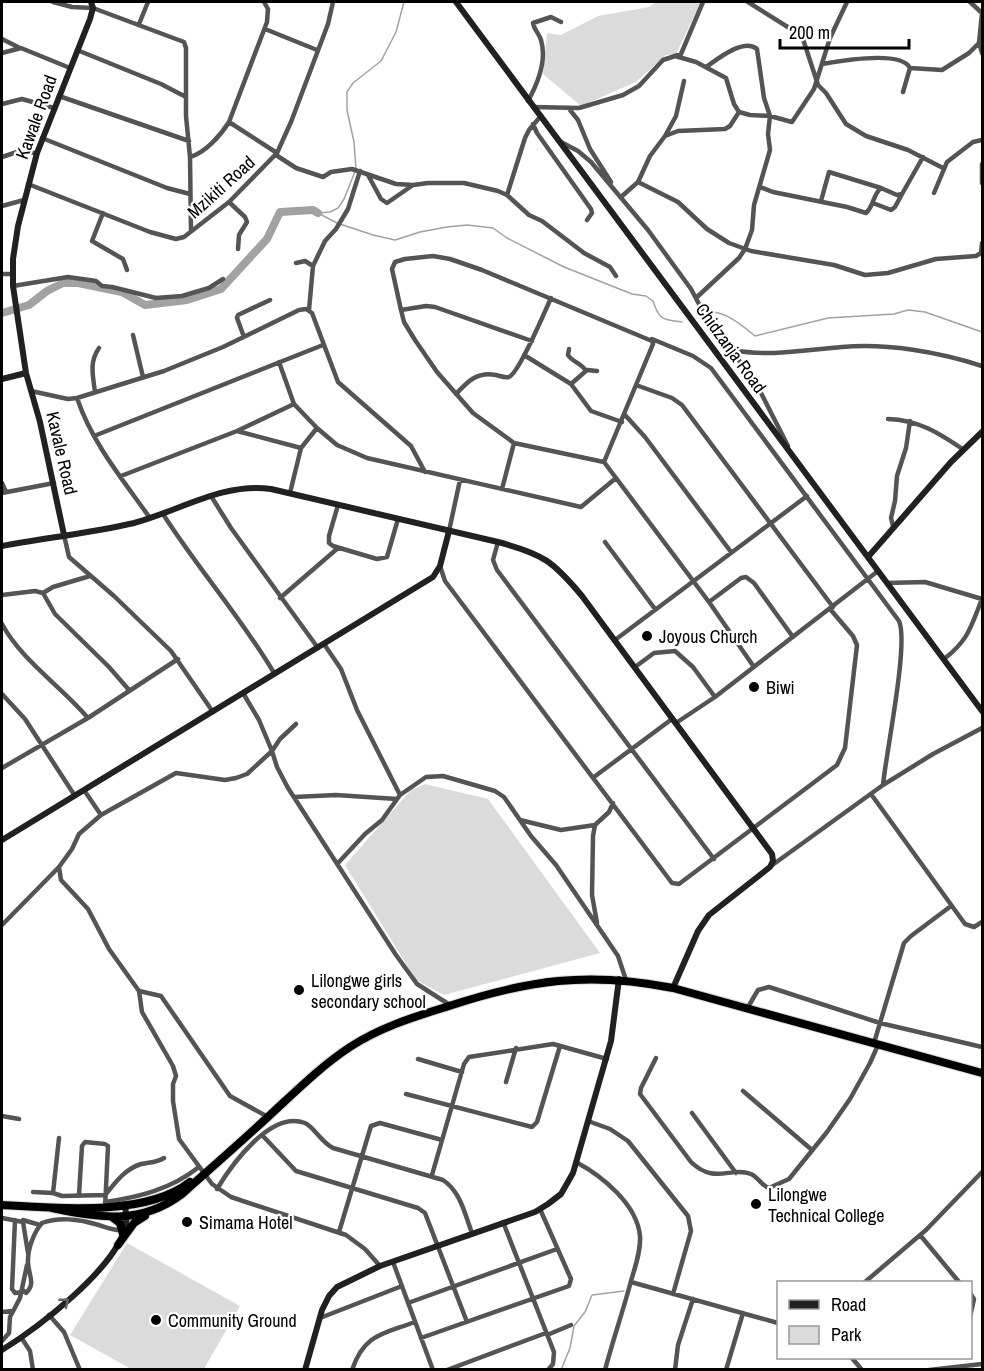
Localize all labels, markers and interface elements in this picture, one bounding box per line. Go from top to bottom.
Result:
scale bar [780,12,909,50]
text: 200 m [789,20,830,45]
street label: Kawale Road [9,71,63,163]
street label: Mzikiti Road [182,150,260,224]
street label: Chidzanja Road [690,298,772,398]
street label: Kavale Road [40,409,84,497]
place label: Joyous Church [659,624,757,649]
marker: Joyous Church [640,629,654,643]
place label: Biwi [766,675,795,700]
marker: Biwi [747,680,761,694]
place label: Lilongwe girls secondary school [311,968,426,1014]
marker: Lilongwe girls secondary school [292,983,306,997]
place label: Lilongwe Technical College [768,1182,885,1228]
marker: Lilongwe Technical College [749,1197,763,1211]
place label: Simama Hotel [199,1210,293,1235]
marker: Simama Hotel [180,1215,194,1229]
legend [777,1281,972,1359]
text: Road [831,1292,866,1317]
one-way arrow [58,1299,69,1310]
place label: Community Ground [168,1308,297,1333]
marker: Community Ground [149,1313,163,1327]
text: Park [831,1322,862,1347]

